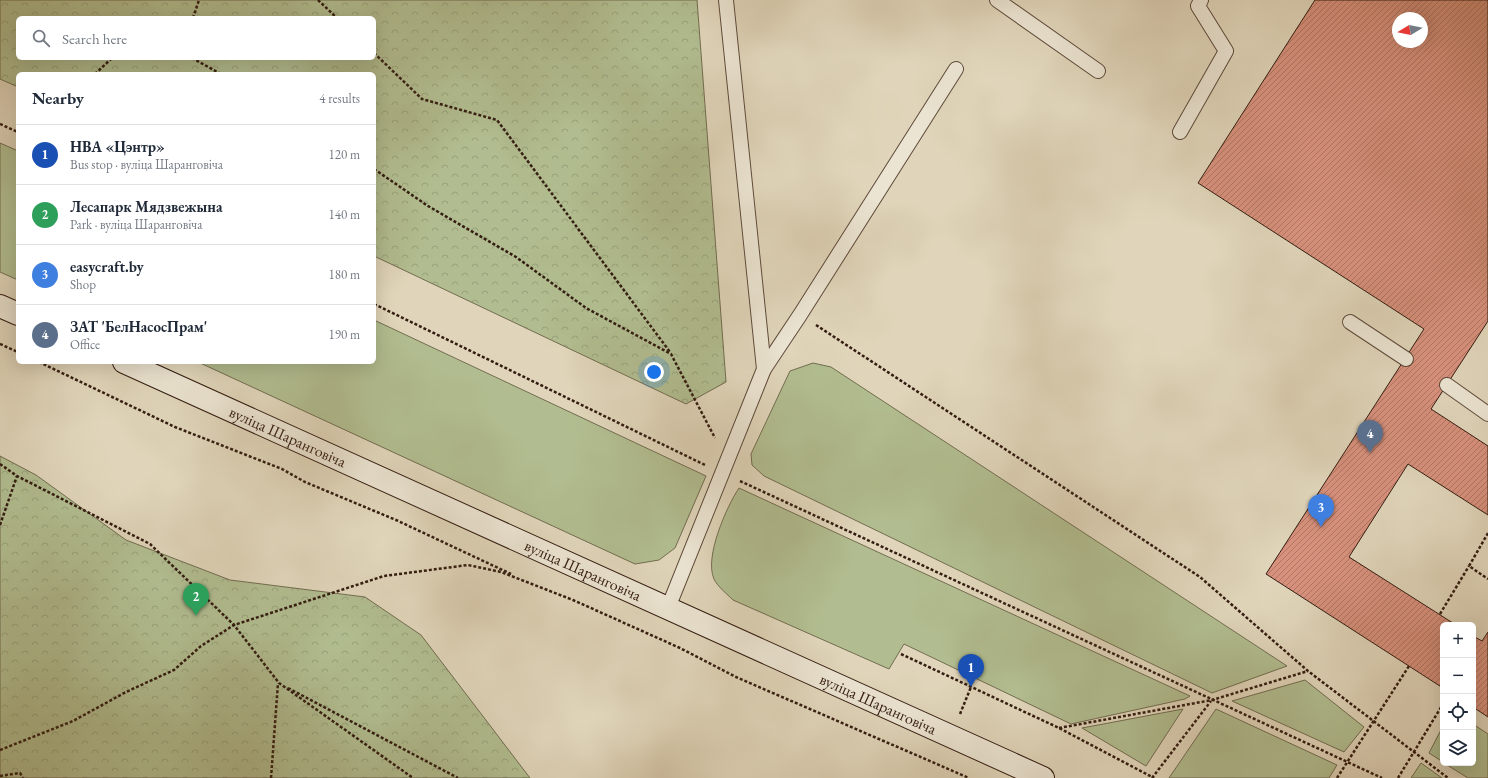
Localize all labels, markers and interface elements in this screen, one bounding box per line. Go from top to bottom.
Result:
north arrow [1392,12,1428,48]
search box [16,16,376,60]
icon: search [30,27,52,49]
text: Search here [62,29,127,48]
text: Nearby [32,87,84,109]
text: 4 results [319,90,360,107]
text: НВА «Цэнтр» [70,137,165,156]
text: 1 [42,146,48,163]
text: 120 m [329,146,360,163]
text: Bus stop · вуліца Шаранговіча [70,156,223,173]
text: Лесапарк Мядзвежына [70,197,223,216]
text: 2 [42,206,48,223]
text: 140 m [329,206,360,223]
text: Park · вуліца Шаранговіча [70,216,202,233]
text: easycraft.by [70,257,144,276]
text: 3 [42,266,48,283]
text: 180 m [329,266,360,283]
text: Shop [70,276,96,293]
text: ЗАТ 'БелНасосПрам' [70,317,207,336]
text: 4 [42,326,48,343]
text: 190 m [329,326,360,343]
text: Office [70,336,100,353]
your location [644,362,664,382]
street label: вуліца Шаранговіча [226,401,350,473]
pin: 4 [1357,420,1383,453]
pin: 3 [1308,494,1334,527]
street label: вуліца Шаранговіча [521,535,645,606]
pin: 2 [183,583,209,616]
map controls [1440,622,1476,766]
button: + [1440,622,1476,658]
pin: 1 [958,654,984,687]
button: − [1440,658,1476,694]
street label: вуліца Шаранговіча [816,668,940,740]
button: locate [1440,694,1476,730]
button: layers [1440,730,1476,766]

